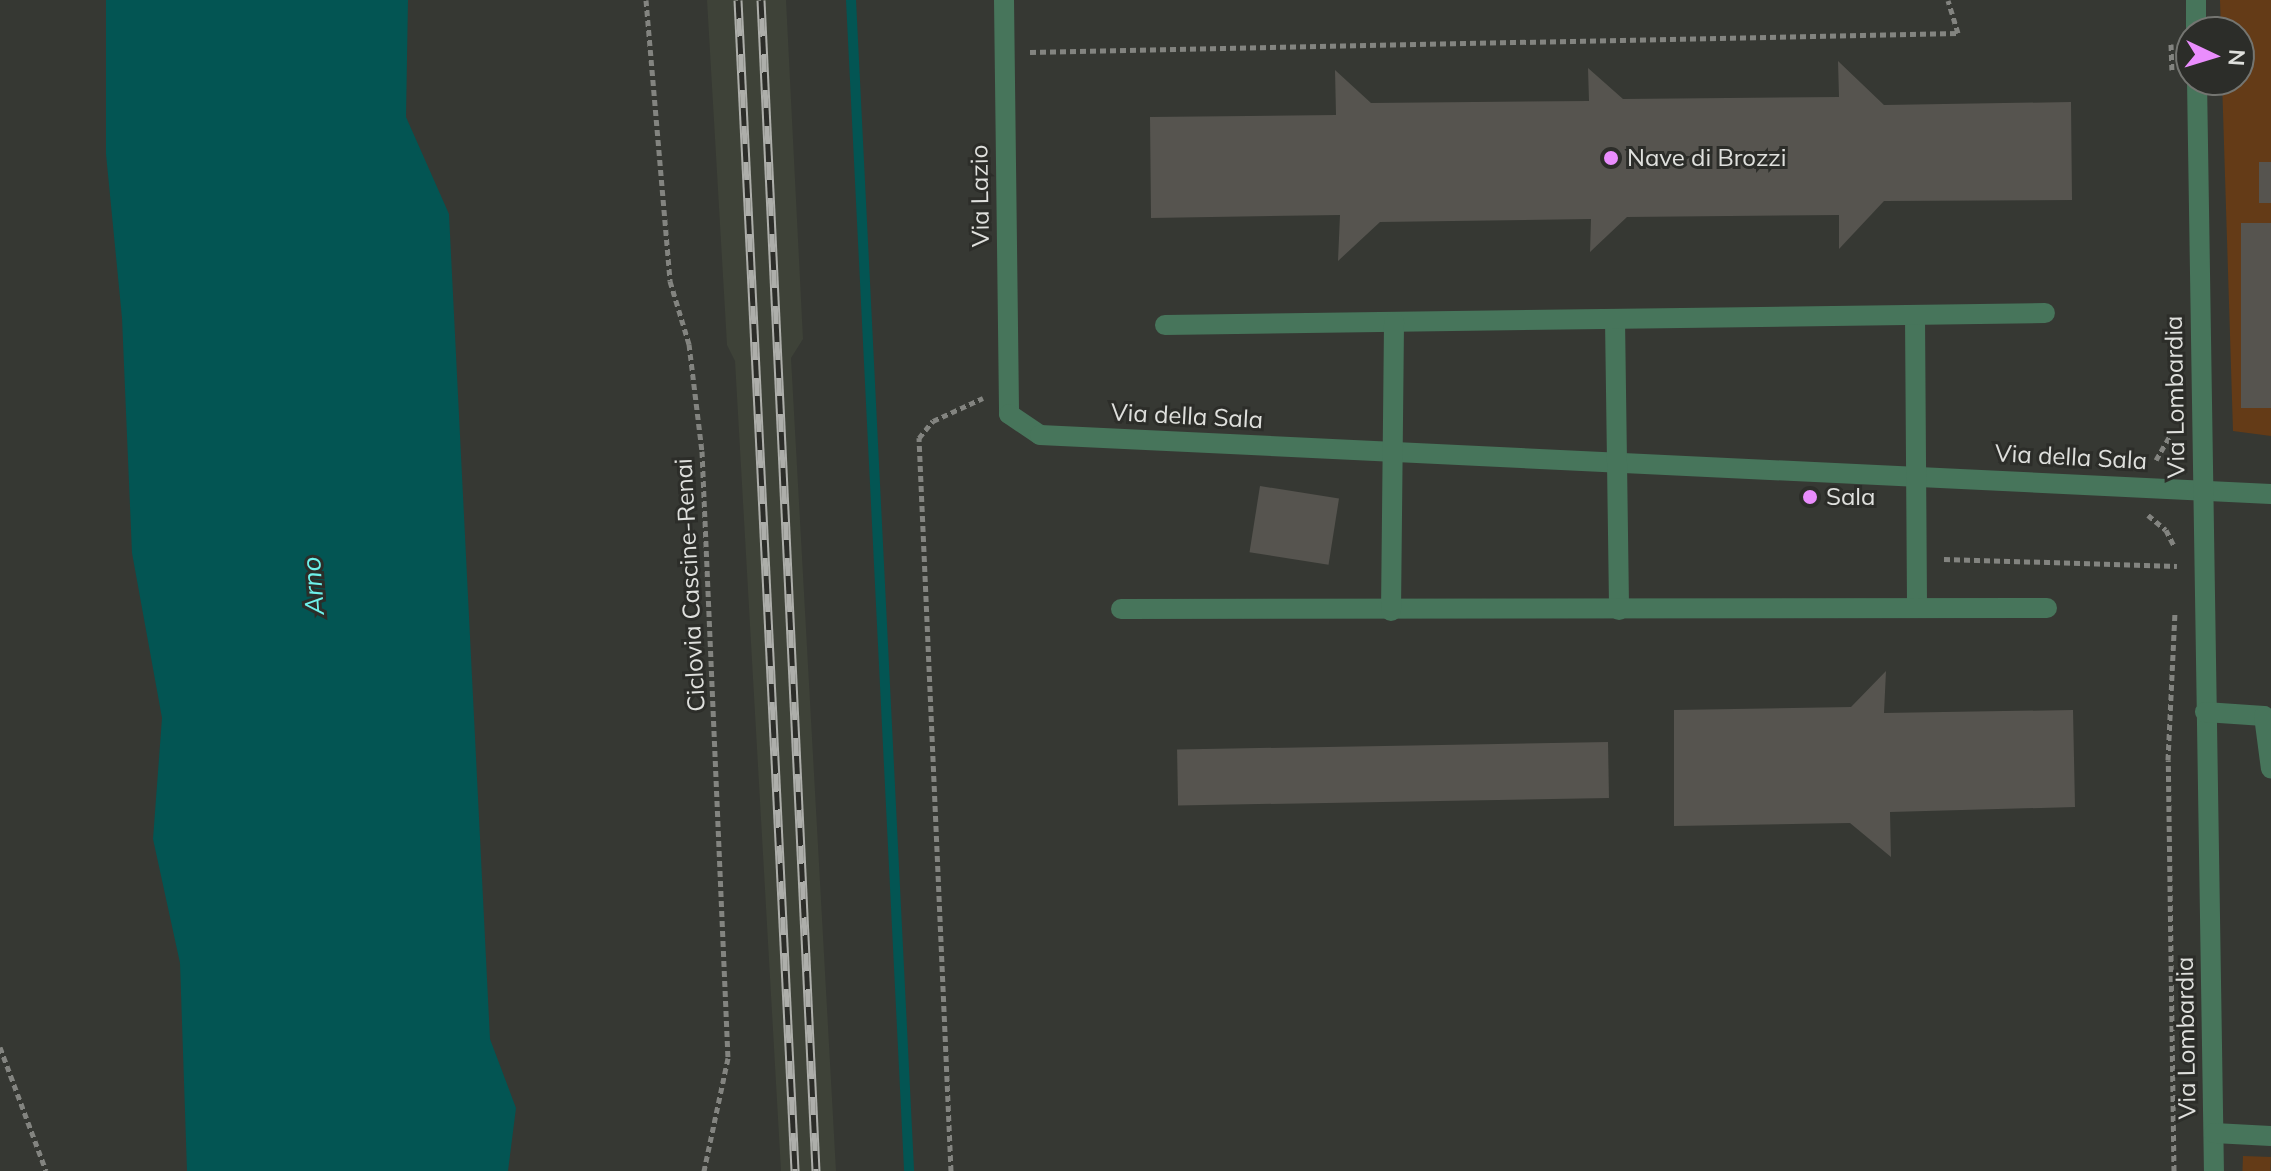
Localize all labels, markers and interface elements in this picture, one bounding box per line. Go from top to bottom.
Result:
north arrow [2175,16,2255,96]
text: N [2222,48,2251,67]
place label: Nave di Brozzi [1627,144,1787,172]
street label: Via Lazio [965,145,995,247]
marker: Nave di Brozzi [1602,149,1620,167]
street label: Via Lombardia [2159,315,2191,479]
street label: Via della Sala [1110,398,1264,434]
street label: Via della Sala [1994,439,2148,475]
street label: Ciclovia Cascine-Renai [669,458,711,712]
place label: Sala [1826,483,1875,511]
marker: Sala [1801,488,1819,506]
water label: Arno [295,556,331,616]
street label: Via Lombardia [2170,956,2202,1120]

